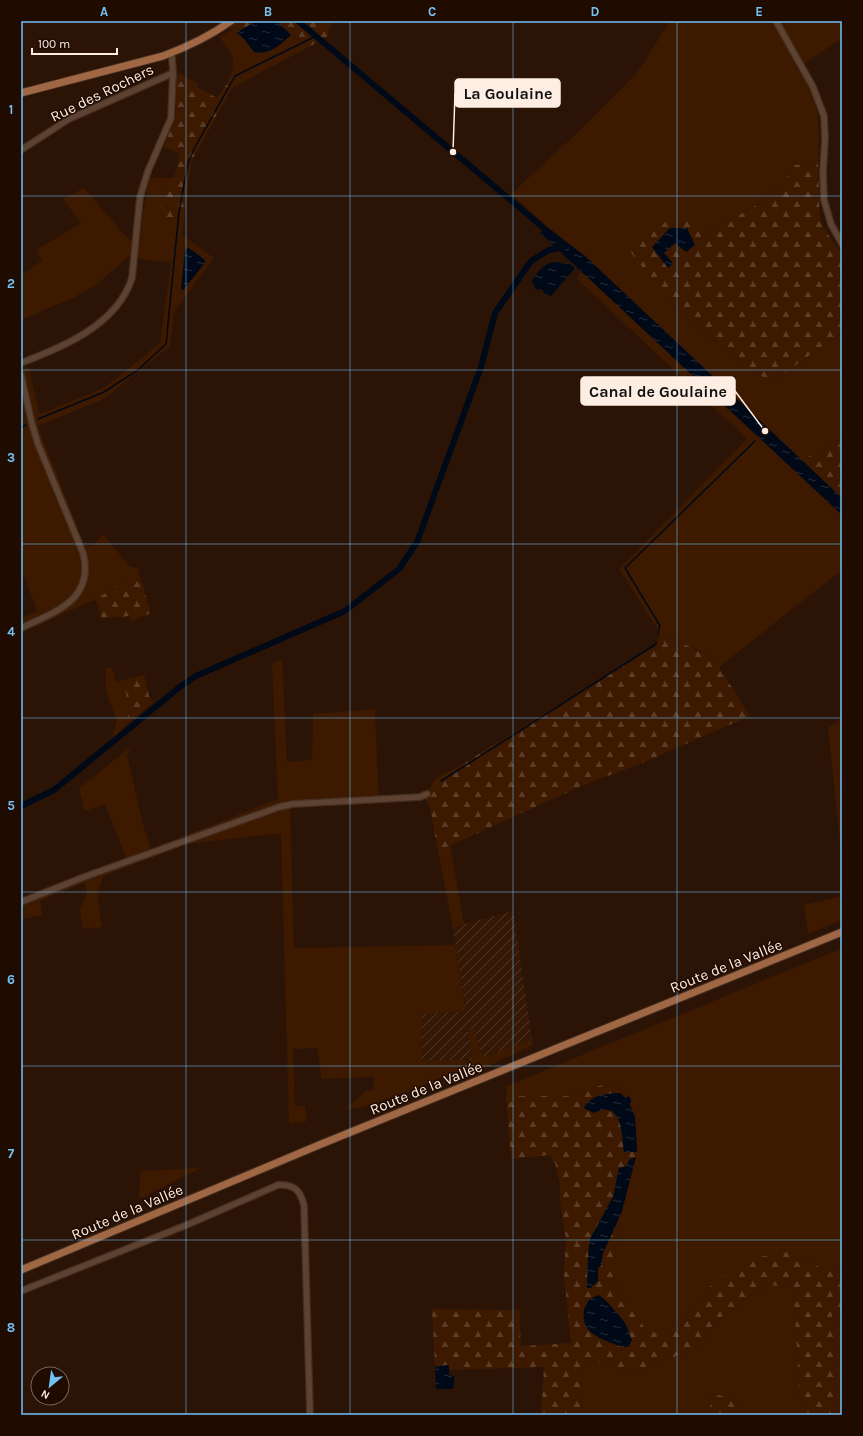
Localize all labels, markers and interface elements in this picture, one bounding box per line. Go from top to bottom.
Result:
text: A [100,4,108,19]
text: B [264,4,272,19]
text: C [428,4,436,19]
text: D [591,4,600,19]
text: E [755,4,763,19]
scale bar [32,30,117,56]
text: 100 m [38,37,70,51]
street label: Rue des Rochers [47,60,157,126]
callout: La Goulaine [455,79,560,107]
text: La Goulaine [463,84,553,103]
text: 1 [9,102,13,117]
text: 2 [7,276,15,291]
callout: Canal de Goulaine [581,377,735,405]
text: Canal de Goulaine [589,382,727,401]
text: 3 [7,450,15,465]
text: 4 [7,624,15,639]
text: 5 [7,798,15,813]
street label: Route de la Vallée [667,935,785,997]
text: 6 [7,972,15,987]
street label: Route de la Vallée [367,1057,485,1119]
text: 7 [8,1146,15,1161]
street label: Route de la Vallée [68,1180,186,1244]
text: 8 [7,1320,15,1335]
north arrow [30,1366,70,1406]
text: N [39,1387,52,1402]

